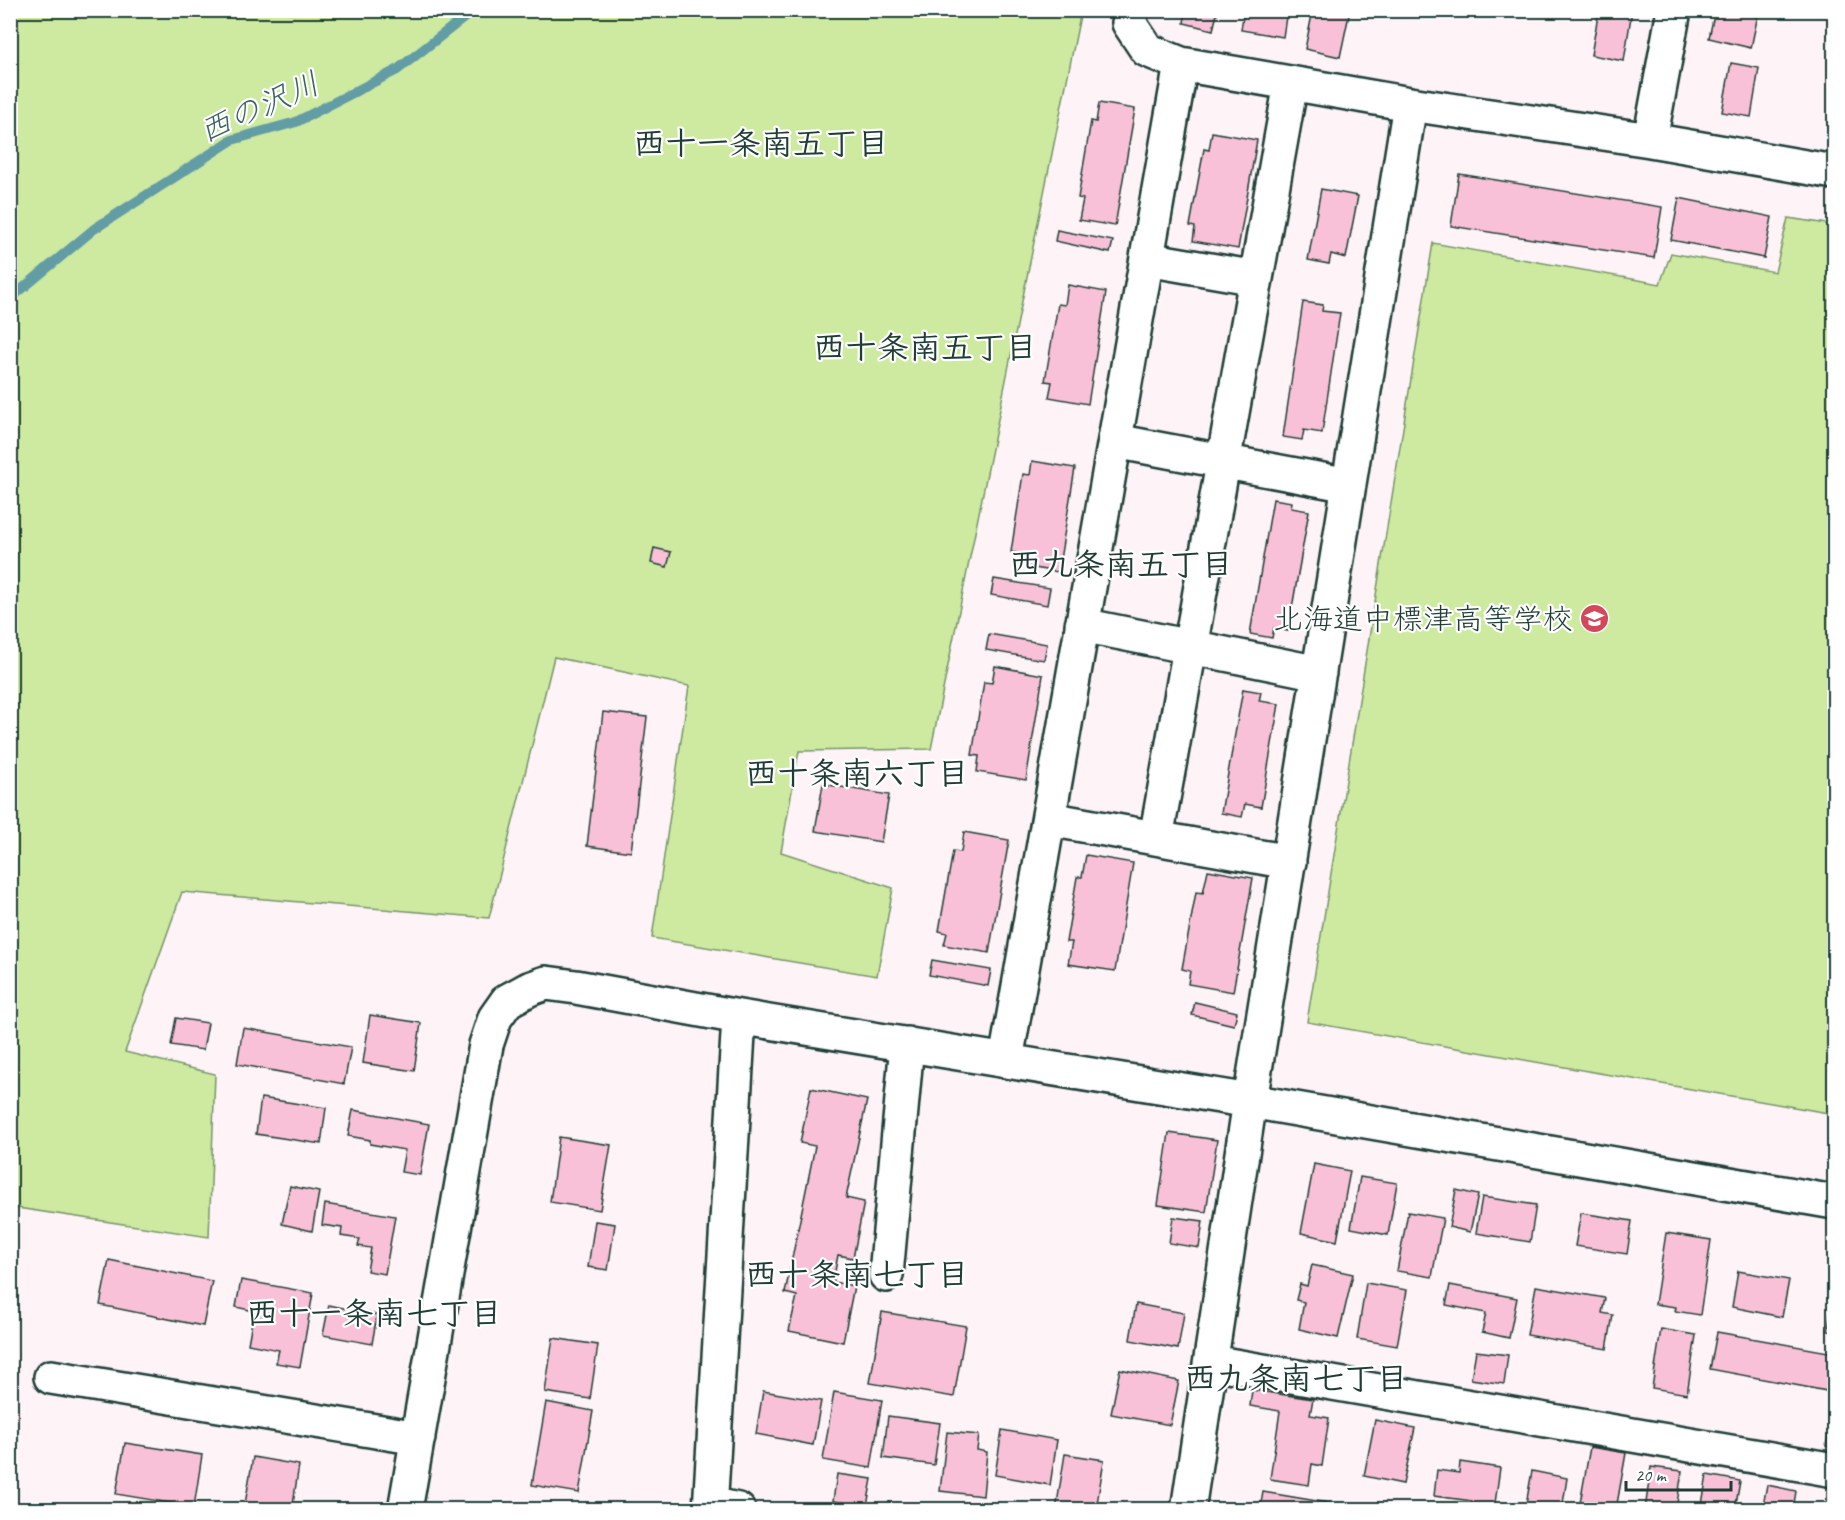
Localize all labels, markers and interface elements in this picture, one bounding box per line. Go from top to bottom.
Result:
water label: 西の沢川 [192,63,326,152]
district label: 西十一条南五丁目 [633,123,889,164]
district label: 西十条南五丁目 [813,327,1037,368]
district label: 西九条南五丁目 [1009,544,1233,585]
place label: 北海道中標津高等学校 [1273,600,1573,638]
school or university icon: 北海道中標津高等学校 [1578,603,1610,635]
district label: 西十条南六丁目 [745,753,969,794]
district label: 西十条南七丁目 [745,1254,969,1295]
district label: 西十一条南七丁目 [246,1293,502,1334]
district label: 西九条南七丁目 [1184,1358,1408,1399]
scale bar [1626,1454,1731,1492]
text: 20 m [1635,1464,1668,1486]

